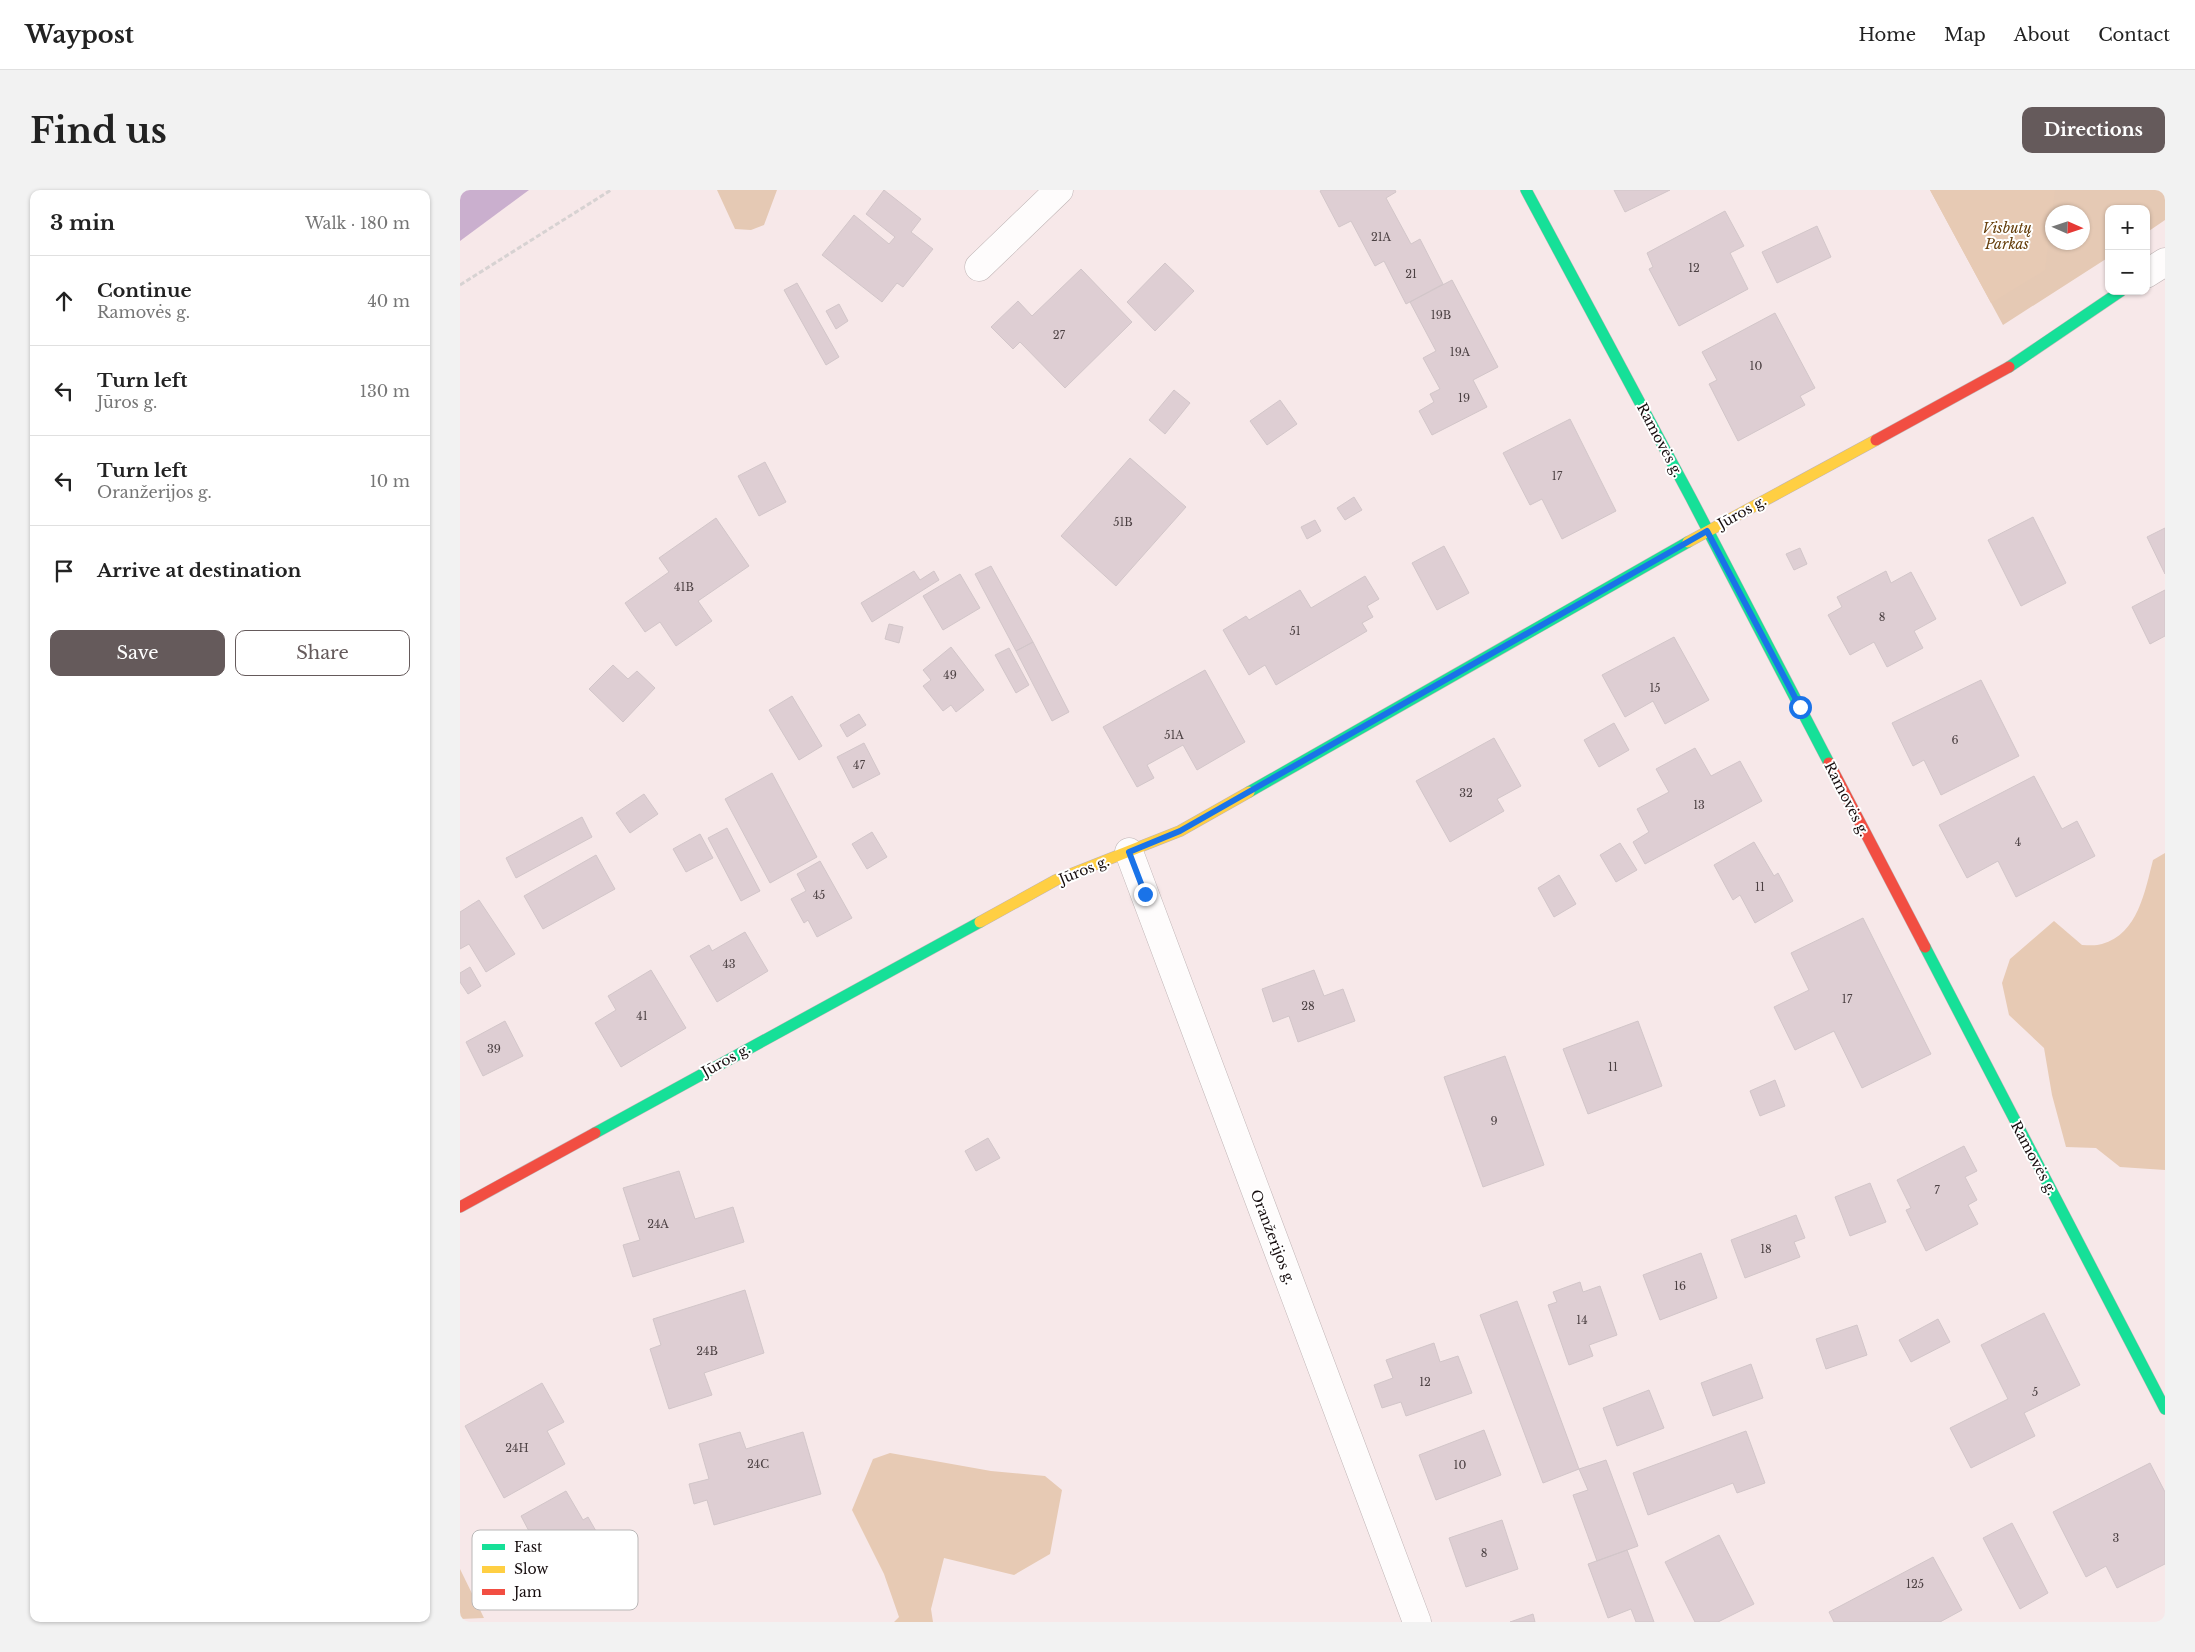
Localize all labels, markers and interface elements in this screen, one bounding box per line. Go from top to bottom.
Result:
text: Waypost [25,20,134,49]
text: Home [1858,24,1916,46]
text: Map [1944,24,1986,46]
text: About [2014,24,2070,46]
text: Contact [2098,24,2170,46]
button: Directions [2022,107,2165,153]
text: Find us [30,109,167,152]
north arrow [2045,205,2090,250]
map controls [2105,205,2150,295]
button: + [2105,205,2150,250]
text: 3 min [50,210,115,236]
text: Walk · 180 m [305,213,410,233]
park label: Visbutų Parkas [1982,219,2032,253]
house number: 21A [1371,230,1392,244]
button: − [2105,250,2150,295]
house number: 12 [1688,261,1700,275]
house number: 21 [1405,267,1417,281]
text: Continue [97,279,192,302]
icon: ahead [50,287,78,315]
text: 40 m [367,291,410,311]
text: Ramovės g. [97,302,190,322]
house number: 19B [1431,308,1451,322]
house number: 27 [1053,328,1066,342]
house number: 19A [1450,345,1471,359]
house number: 10 [1750,359,1763,373]
text: Turn left [97,369,188,392]
icon: left [50,377,78,405]
text: 130 m [360,381,410,401]
house number: 19 [1458,391,1470,405]
text: Jūros g. [97,392,157,412]
street label: Ramovės g. [1633,400,1687,480]
text: Turn left [97,459,188,482]
icon: left [50,467,78,495]
house number: 17 [1552,469,1563,483]
text: 10 m [370,471,410,491]
text: Oranžerijos g. [97,482,212,502]
street label: Jūros g. [1713,491,1769,534]
house number: 51B [1113,515,1133,529]
icon: arrive [50,557,78,585]
text: Arrive at destination [97,559,301,582]
house number: 41B [674,580,694,594]
house number: 8 [1879,610,1885,624]
house number: 51 [1289,624,1301,638]
button: Save [50,630,225,676]
button: Share [235,630,410,676]
house number: 49 [943,668,957,682]
house number: 15 [1649,681,1661,695]
route start [1789,696,1812,719]
house number: 51A [1164,728,1184,742]
house number: 6 [1951,733,1959,747]
house number: 47 [853,758,865,772]
street label: Ramovės g. [1820,759,1874,839]
house number: 32 [1459,786,1473,800]
house number: 13 [1693,798,1705,812]
house number: 4 [2015,835,2021,849]
street label: Jūros g. [1054,852,1112,889]
house number: 11 [1755,880,1765,894]
route end [1134,883,1157,906]
house number: 45 [813,888,825,902]
house number: 43 [722,957,736,971]
house number: 17 [1842,992,1853,1006]
house number: 28 [1301,999,1315,1013]
house number: 41 [636,1009,648,1023]
street label: Jūros g. [697,1039,753,1082]
house number: 39 [487,1042,501,1056]
house number: 11 [1608,1060,1618,1074]
house number: 9 [1490,1114,1498,1128]
street label: Ramovės g. [2007,1118,2061,1198]
house number: 7 [1934,1183,1940,1197]
street label: Oranžerijos g. [1247,1187,1299,1287]
house number: 24A [647,1217,669,1231]
house number: 18 [1760,1242,1772,1256]
house number: 16 [1674,1279,1686,1293]
house number: 14 [1576,1313,1588,1327]
house number: 24B [696,1344,718,1358]
house number: 12 [1419,1375,1431,1389]
house number: 5 [2032,1385,2038,1399]
house number: 24H [505,1441,529,1455]
house number: 24C [747,1457,769,1471]
house number: 10 [1454,1458,1467,1472]
legend [472,1530,638,1610]
house number: 3 [2113,1531,2120,1545]
text: Fast [514,1538,543,1556]
house number: 8 [1481,1546,1487,1560]
text: Slow [514,1560,548,1578]
house number: 125 [1906,1577,1924,1591]
text: Jam [512,1583,542,1601]

